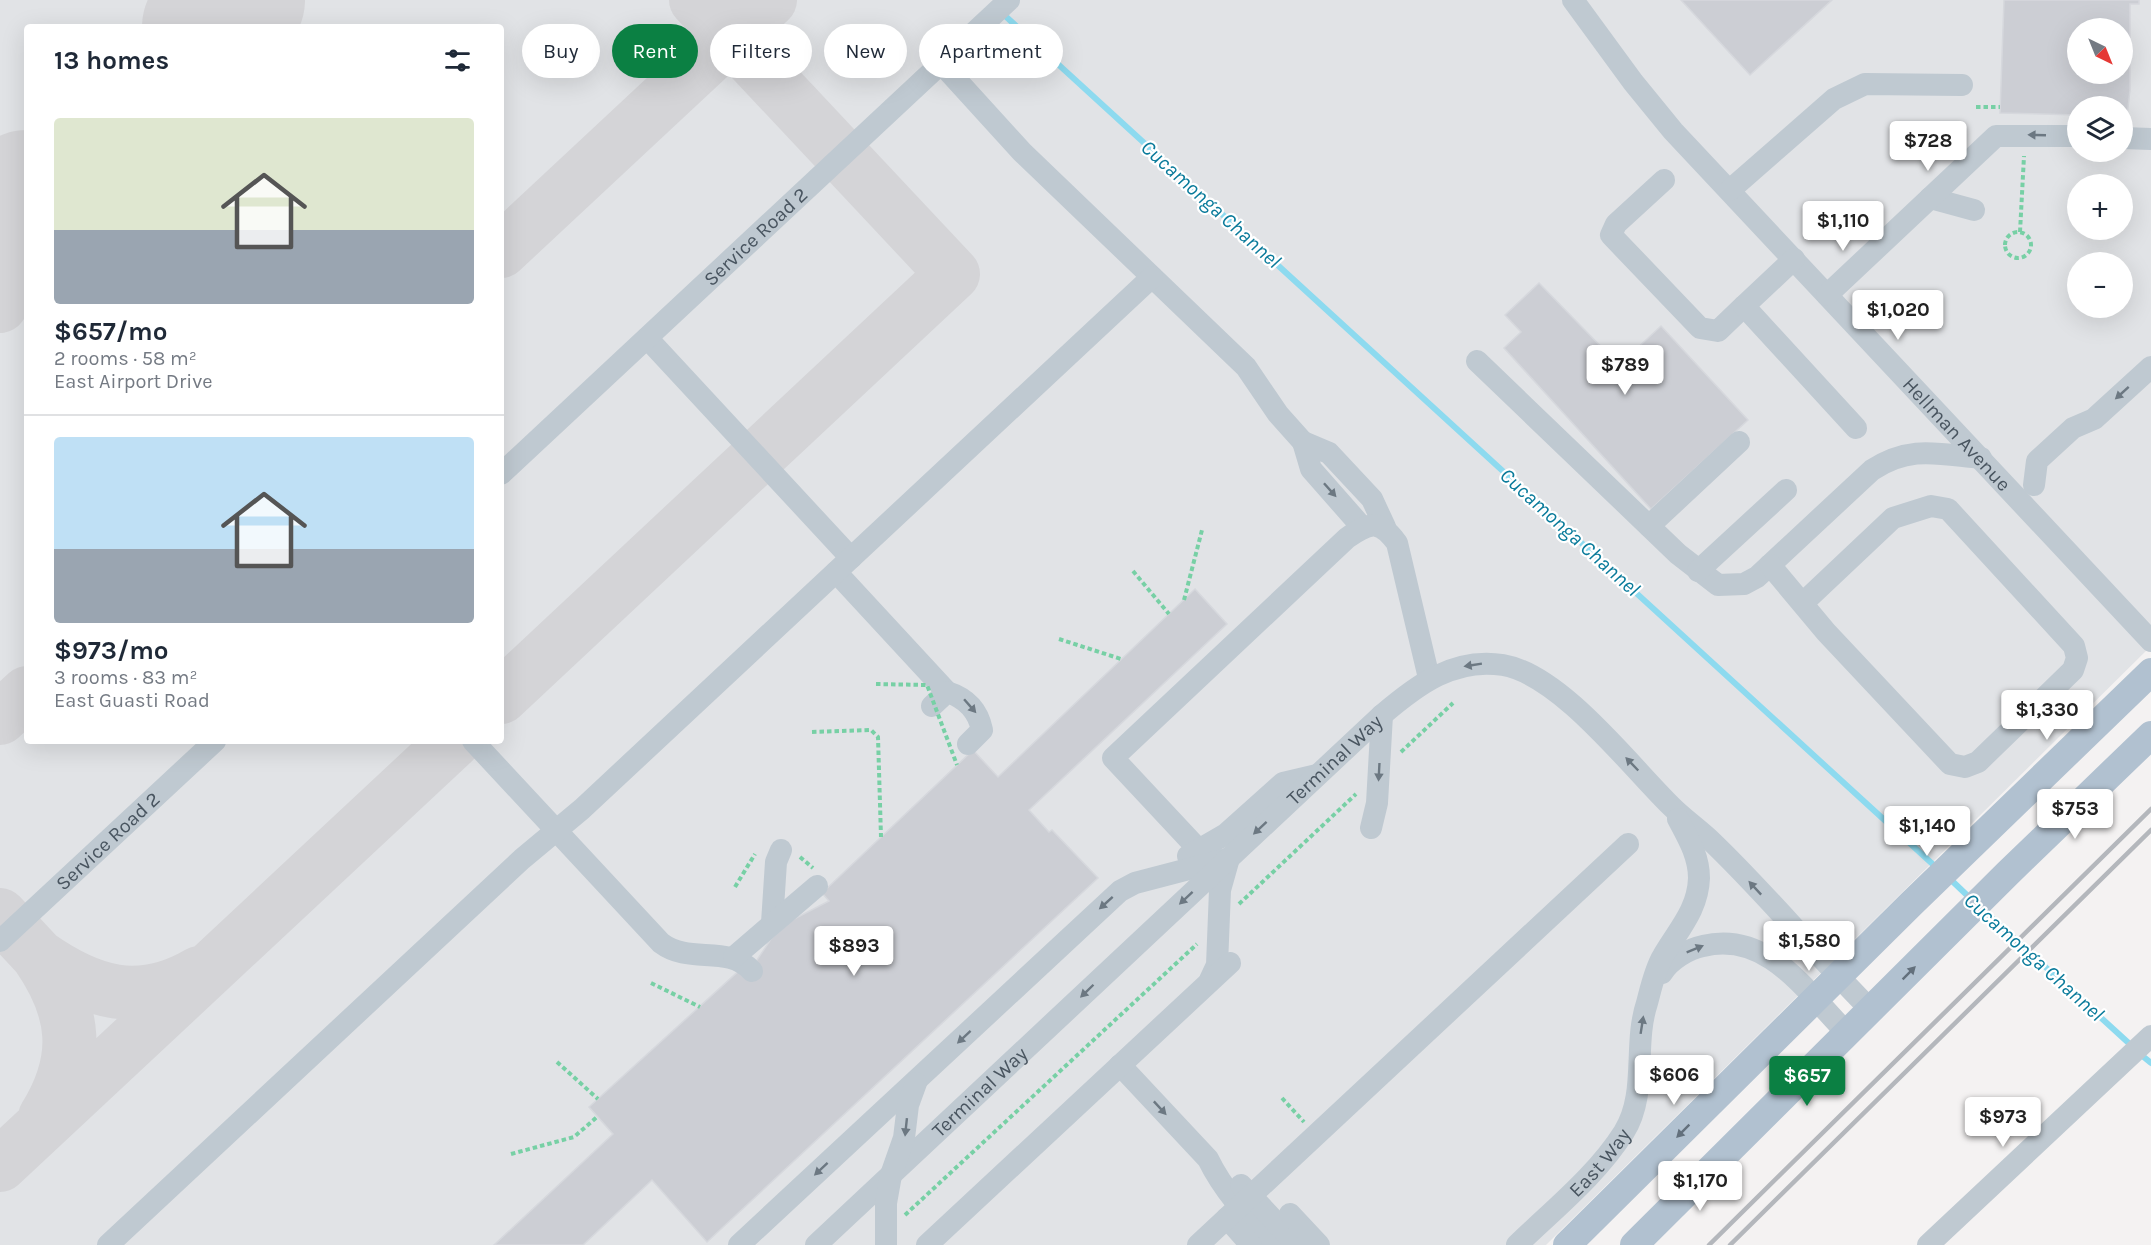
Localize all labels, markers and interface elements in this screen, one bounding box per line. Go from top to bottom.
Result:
north arrow [2067,18,2133,84]
map controls [2067,18,2133,318]
chip: Buy [522,24,600,78]
chip: Rent [612,24,698,78]
chip: Filters [710,24,812,78]
chip: New [824,24,907,78]
chip: Apartment [919,24,1063,78]
icon: filters [441,44,474,77]
text: 13 homes [54,45,169,76]
button: layers [2067,96,2133,162]
pin: $728 [1892,121,1964,172]
text: $728 [1904,129,1952,152]
one-way arrow [2027,130,2046,139]
water label: Cucamonga Channel [1136,135,1286,273]
icon: home [210,157,318,265]
button: + [2067,174,2133,240]
street label: Service Road 2 [699,183,812,291]
pin: $1,110 [1794,201,1892,252]
text: $1,110 [1817,209,1869,232]
button: − [2067,252,2133,318]
pin: $1,020 [1849,290,1947,341]
text: $1,020 [1866,298,1930,321]
text: $657/mo [54,316,167,347]
pin: $789 [1589,345,1661,396]
text: 2 rooms · 58 m² [54,347,197,370]
text: $789 [1601,353,1649,376]
text: East Airport Drive [54,370,213,393]
street label: Hellman Avenue [1898,373,2015,496]
one-way arrow [2115,386,2130,400]
water label: Cucamonga Channel [1495,463,1645,601]
icon: home [210,476,318,584]
one-way arrow [1323,482,1336,497]
text: $973/mo [54,635,169,666]
one-way arrow [1463,661,1482,670]
text: 3 rooms · 83 m² [54,666,198,689]
text: East Guasti Road [54,689,210,712]
pin: $1,330 [1998,690,2096,741]
one-way arrow [963,698,976,713]
text: $1,330 [2015,698,2079,721]
street label: Terminal Way [1282,710,1387,810]
one-way arrow [1625,758,1639,772]
one-way arrow [1374,762,1383,781]
street label: Service Road 2 [51,787,165,895]
pin: $753 [2039,789,2111,840]
text: $753 [2051,797,2099,820]
pin: $1,140 [1878,806,1976,857]
text: $1,140 [1898,814,1956,837]
one-way arrow [1254,821,1268,835]
one-way arrow [1748,881,1762,895]
water label: Cucamonga Channel [1959,888,2109,1026]
one-way arrow [1179,891,1194,904]
one-way arrow [1099,896,1114,909]
pin: $1,580 [1760,921,1858,972]
pin: $893 [818,926,890,977]
text: $1,580 [1777,929,1841,952]
text: $893 [828,934,880,957]
one-way arrow [1687,944,1705,954]
one-way arrow [1901,967,1915,981]
one-way arrow [1079,984,1094,998]
one-way arrow [1638,1015,1647,1034]
one-way arrow [957,1029,971,1043]
street label: Terminal Way [928,1042,1032,1142]
pin: $606 [1638,1055,1710,1106]
pin: $657 [1771,1056,1843,1107]
text: $606 [1649,1063,1699,1086]
text: $657 [1783,1064,1831,1087]
pin: $973 [1967,1097,2039,1148]
one-way arrow [1153,1100,1167,1115]
text: $973 [1979,1105,2027,1128]
one-way arrow [901,1117,910,1136]
one-way arrow [1677,1123,1691,1137]
street label: East Way [1564,1124,1635,1202]
pin: $1,170 [1651,1161,1749,1212]
one-way arrow [814,1162,829,1175]
text: $1,170 [1672,1169,1728,1192]

